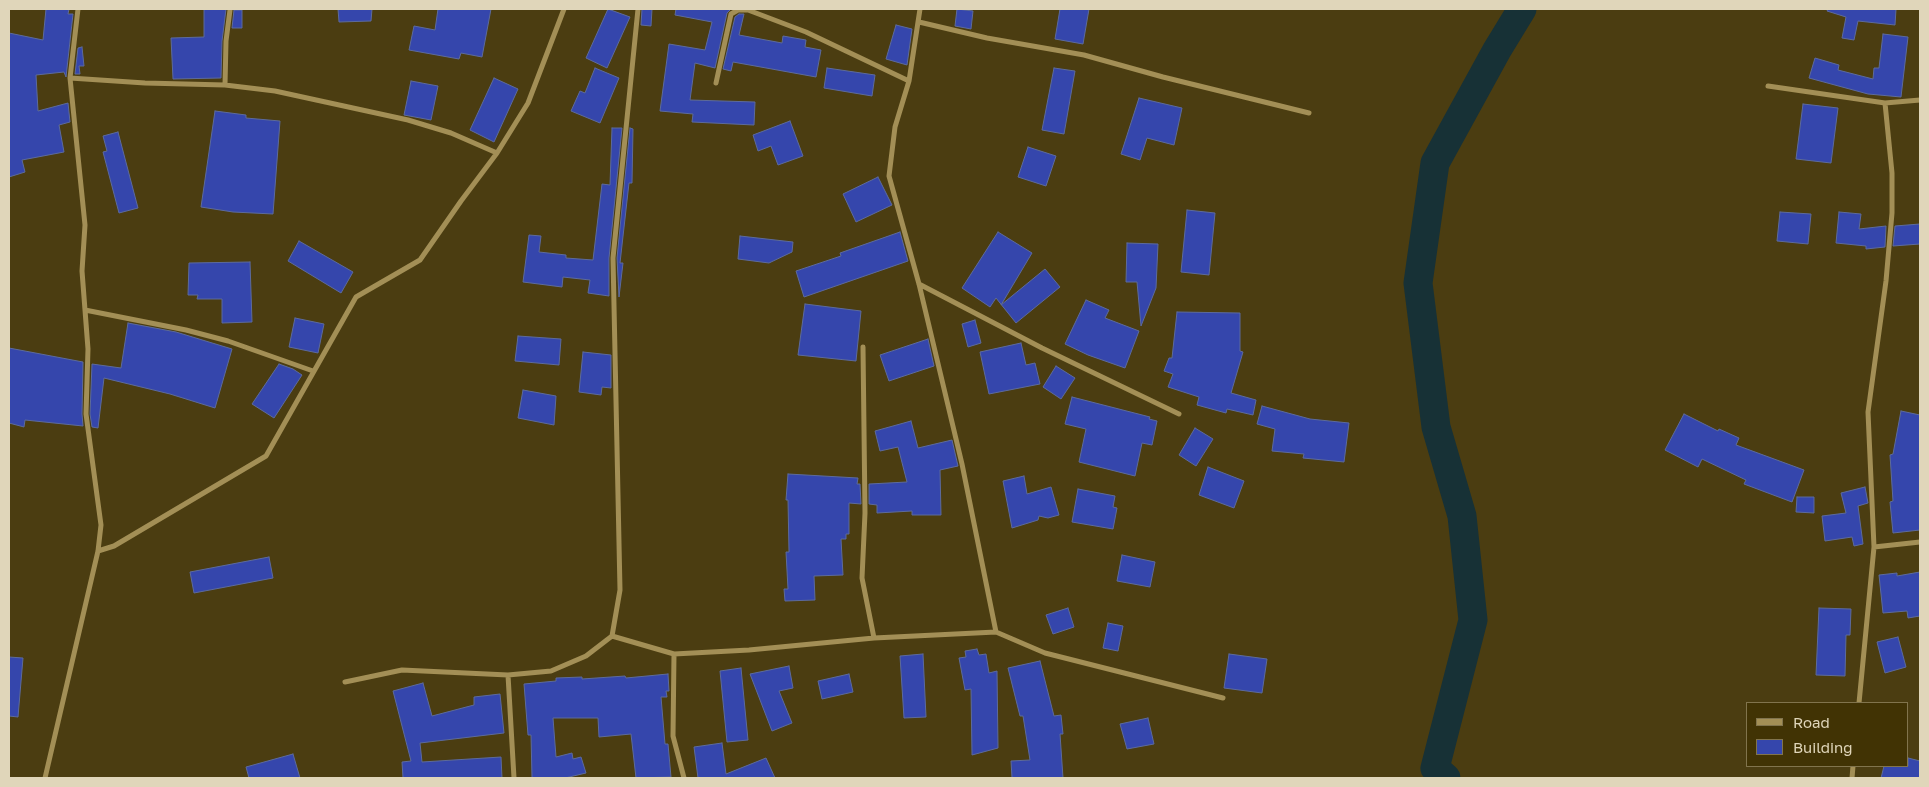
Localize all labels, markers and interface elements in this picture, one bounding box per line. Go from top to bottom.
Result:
legend [1746,702,1909,767]
text: Road [1793,713,1830,731]
text: Building [1793,738,1853,756]

